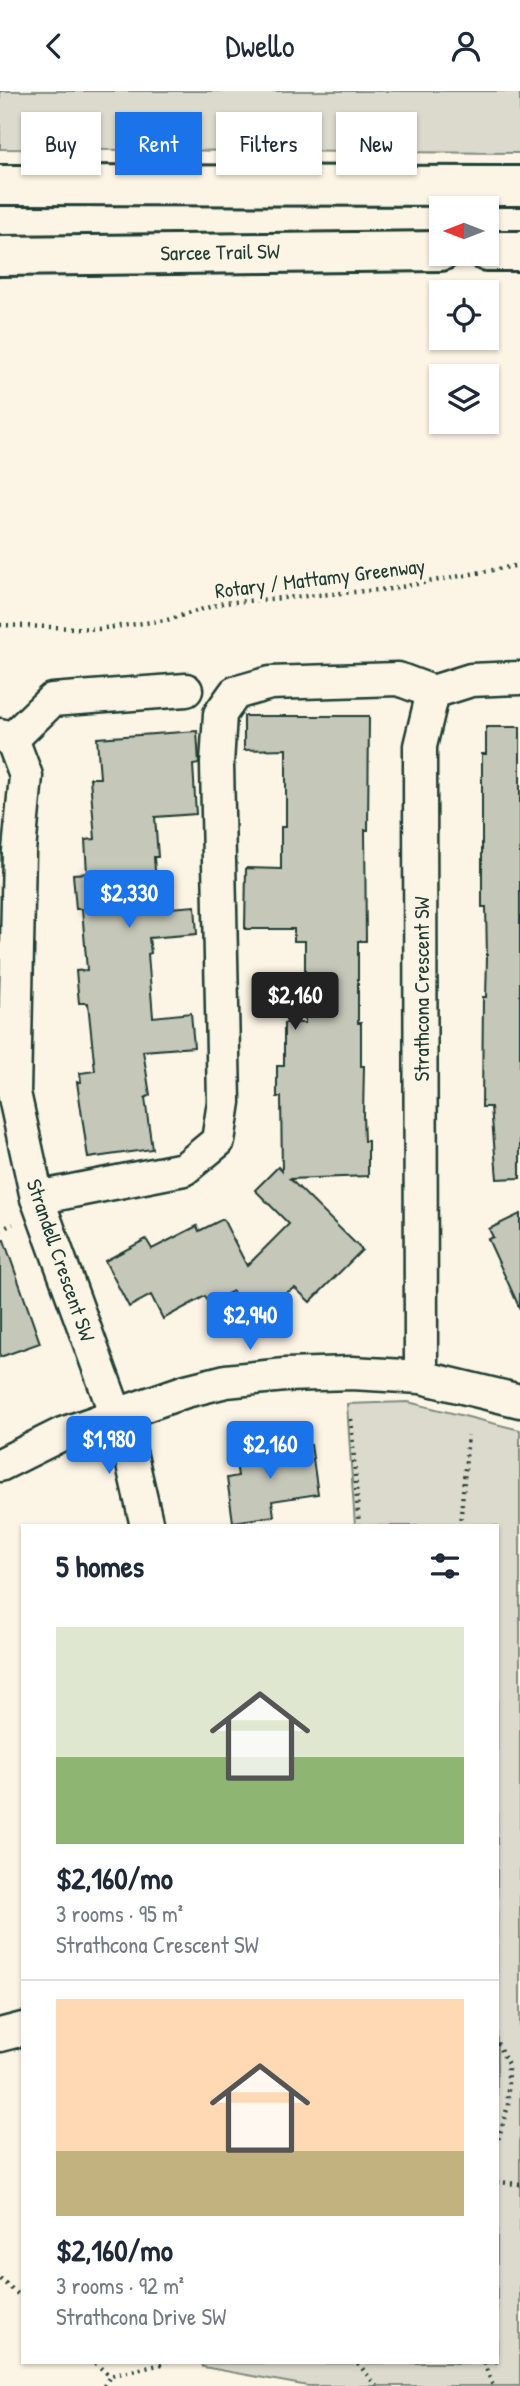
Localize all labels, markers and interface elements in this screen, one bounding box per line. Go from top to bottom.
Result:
text: Dwello [225,24,295,67]
icon: back [35,27,73,65]
icon: person [447,27,485,65]
chip: Buy [21,112,101,175]
chip: Rent [115,112,202,175]
chip: Filters [216,112,322,175]
chip: New [336,112,417,175]
north arrow [429,196,499,266]
map controls [429,196,499,434]
street label: Sarcee Trail SW [160,236,280,268]
button: locate [429,280,499,350]
button: layers [429,364,499,434]
street label: Rotary / Mattamy Greenway [213,551,427,605]
pin: $2,330 [72,871,186,930]
text: $2,330 [100,877,158,908]
street label: Strathcona Crescent SW [407,896,436,1082]
pin: $2,160 [238,972,352,1032]
text: $2,160 [268,979,322,1010]
street label: Strandell Crescent SW [20,1175,102,1345]
pin: $2,940 [193,1293,307,1352]
text: $2,940 [223,1299,277,1330]
pin: $1,980 [52,1417,166,1476]
pin: $2,160 [213,1421,327,1481]
text: $1,980 [82,1423,136,1454]
text: $2,160 [243,1428,297,1459]
text: 5 homes [56,1546,144,1586]
icon: filters [426,1547,464,1585]
icon: home [197,1673,323,1799]
text: $2,160/mo [56,1858,173,1898]
text: 3 rooms · 95 m² [56,1898,183,1929]
text: Strathcona Crescent SW [56,1929,259,1960]
icon: home [197,2045,323,2171]
text: $2,160/mo [56,2230,173,2270]
text: 3 rooms · 92 m² [56,2270,184,2301]
text: Strathcona Drive SW [56,2301,226,2332]

